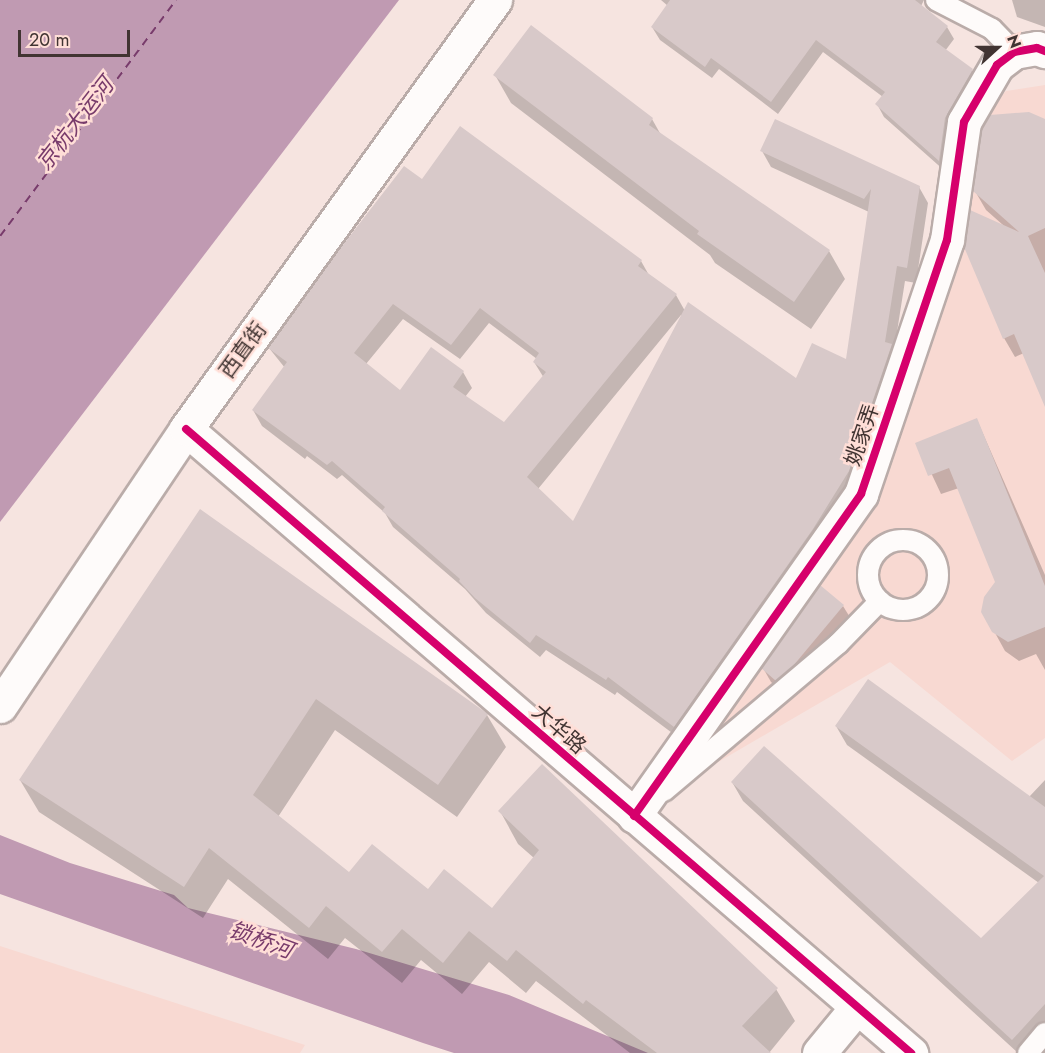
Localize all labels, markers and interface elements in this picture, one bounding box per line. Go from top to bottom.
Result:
scale bar [21,18,134,56]
north arrow [967,18,1027,78]
text: 20 m [29,27,69,53]
text: N [1001,31,1027,51]
water label: 京杭大运河 [31,73,119,175]
street label: 西直街 [214,317,272,383]
street label: 姚家弄 [840,401,884,469]
street label: 大华路 [527,699,591,759]
water label: 锁桥河 [225,916,297,964]

